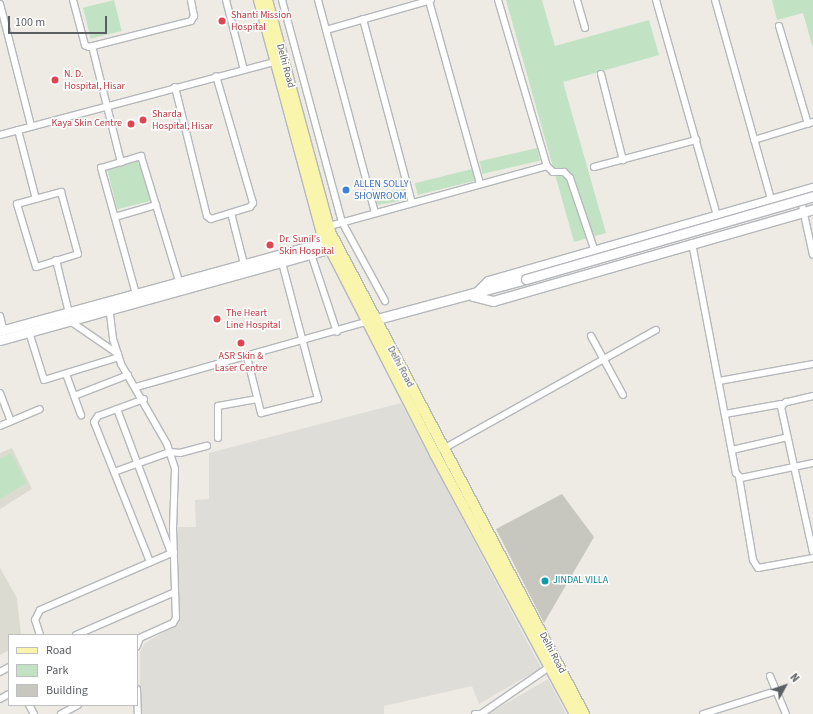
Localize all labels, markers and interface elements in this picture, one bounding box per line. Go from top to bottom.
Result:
scale bar [10,8,109,34]
place label: Shanti Mission Hospital [231,9,292,32]
text: 100 m [15,14,45,31]
marker: Shanti Mission Hospital [216,15,228,27]
street label: Delhi Road [273,43,297,89]
place label: N. D. Hospital, Hisar [64,68,125,92]
marker: N. D. Hospital, Hisar [49,74,61,86]
place label: Sharda Hospital, Hisar [152,108,213,132]
marker: Sharda Hospital, Hisar [137,114,149,126]
place label: Kaya Skin Centre [52,118,122,130]
marker: Kaya Skin Centre [125,118,137,130]
place label: ALLEN SOLLY SHOWROOM [354,178,409,202]
marker: ALLEN SOLLY SHOWROOM [341,185,351,195]
place label: Dr. Sunil's Skin Hospital [279,233,334,256]
marker: Dr. Sunil's Skin Hospital [264,239,276,251]
place label: The Heart Line Hospital [226,307,281,330]
marker: The Heart Line Hospital [211,313,223,325]
marker: ASR Skin & Laser Centre [235,337,247,349]
street label: Delhi Road [384,344,416,390]
place label: ASR Skin & Laser Centre [215,350,267,374]
place label: JINDAL VILLA [553,575,608,587]
marker: JINDAL VILLA [540,576,550,586]
street label: Delhi Road [536,630,568,676]
legend [8,634,138,706]
text: Road [46,642,72,659]
text: Park [46,662,68,679]
north arrow [765,666,805,706]
text: N [786,670,803,686]
text: Building [46,682,88,699]

